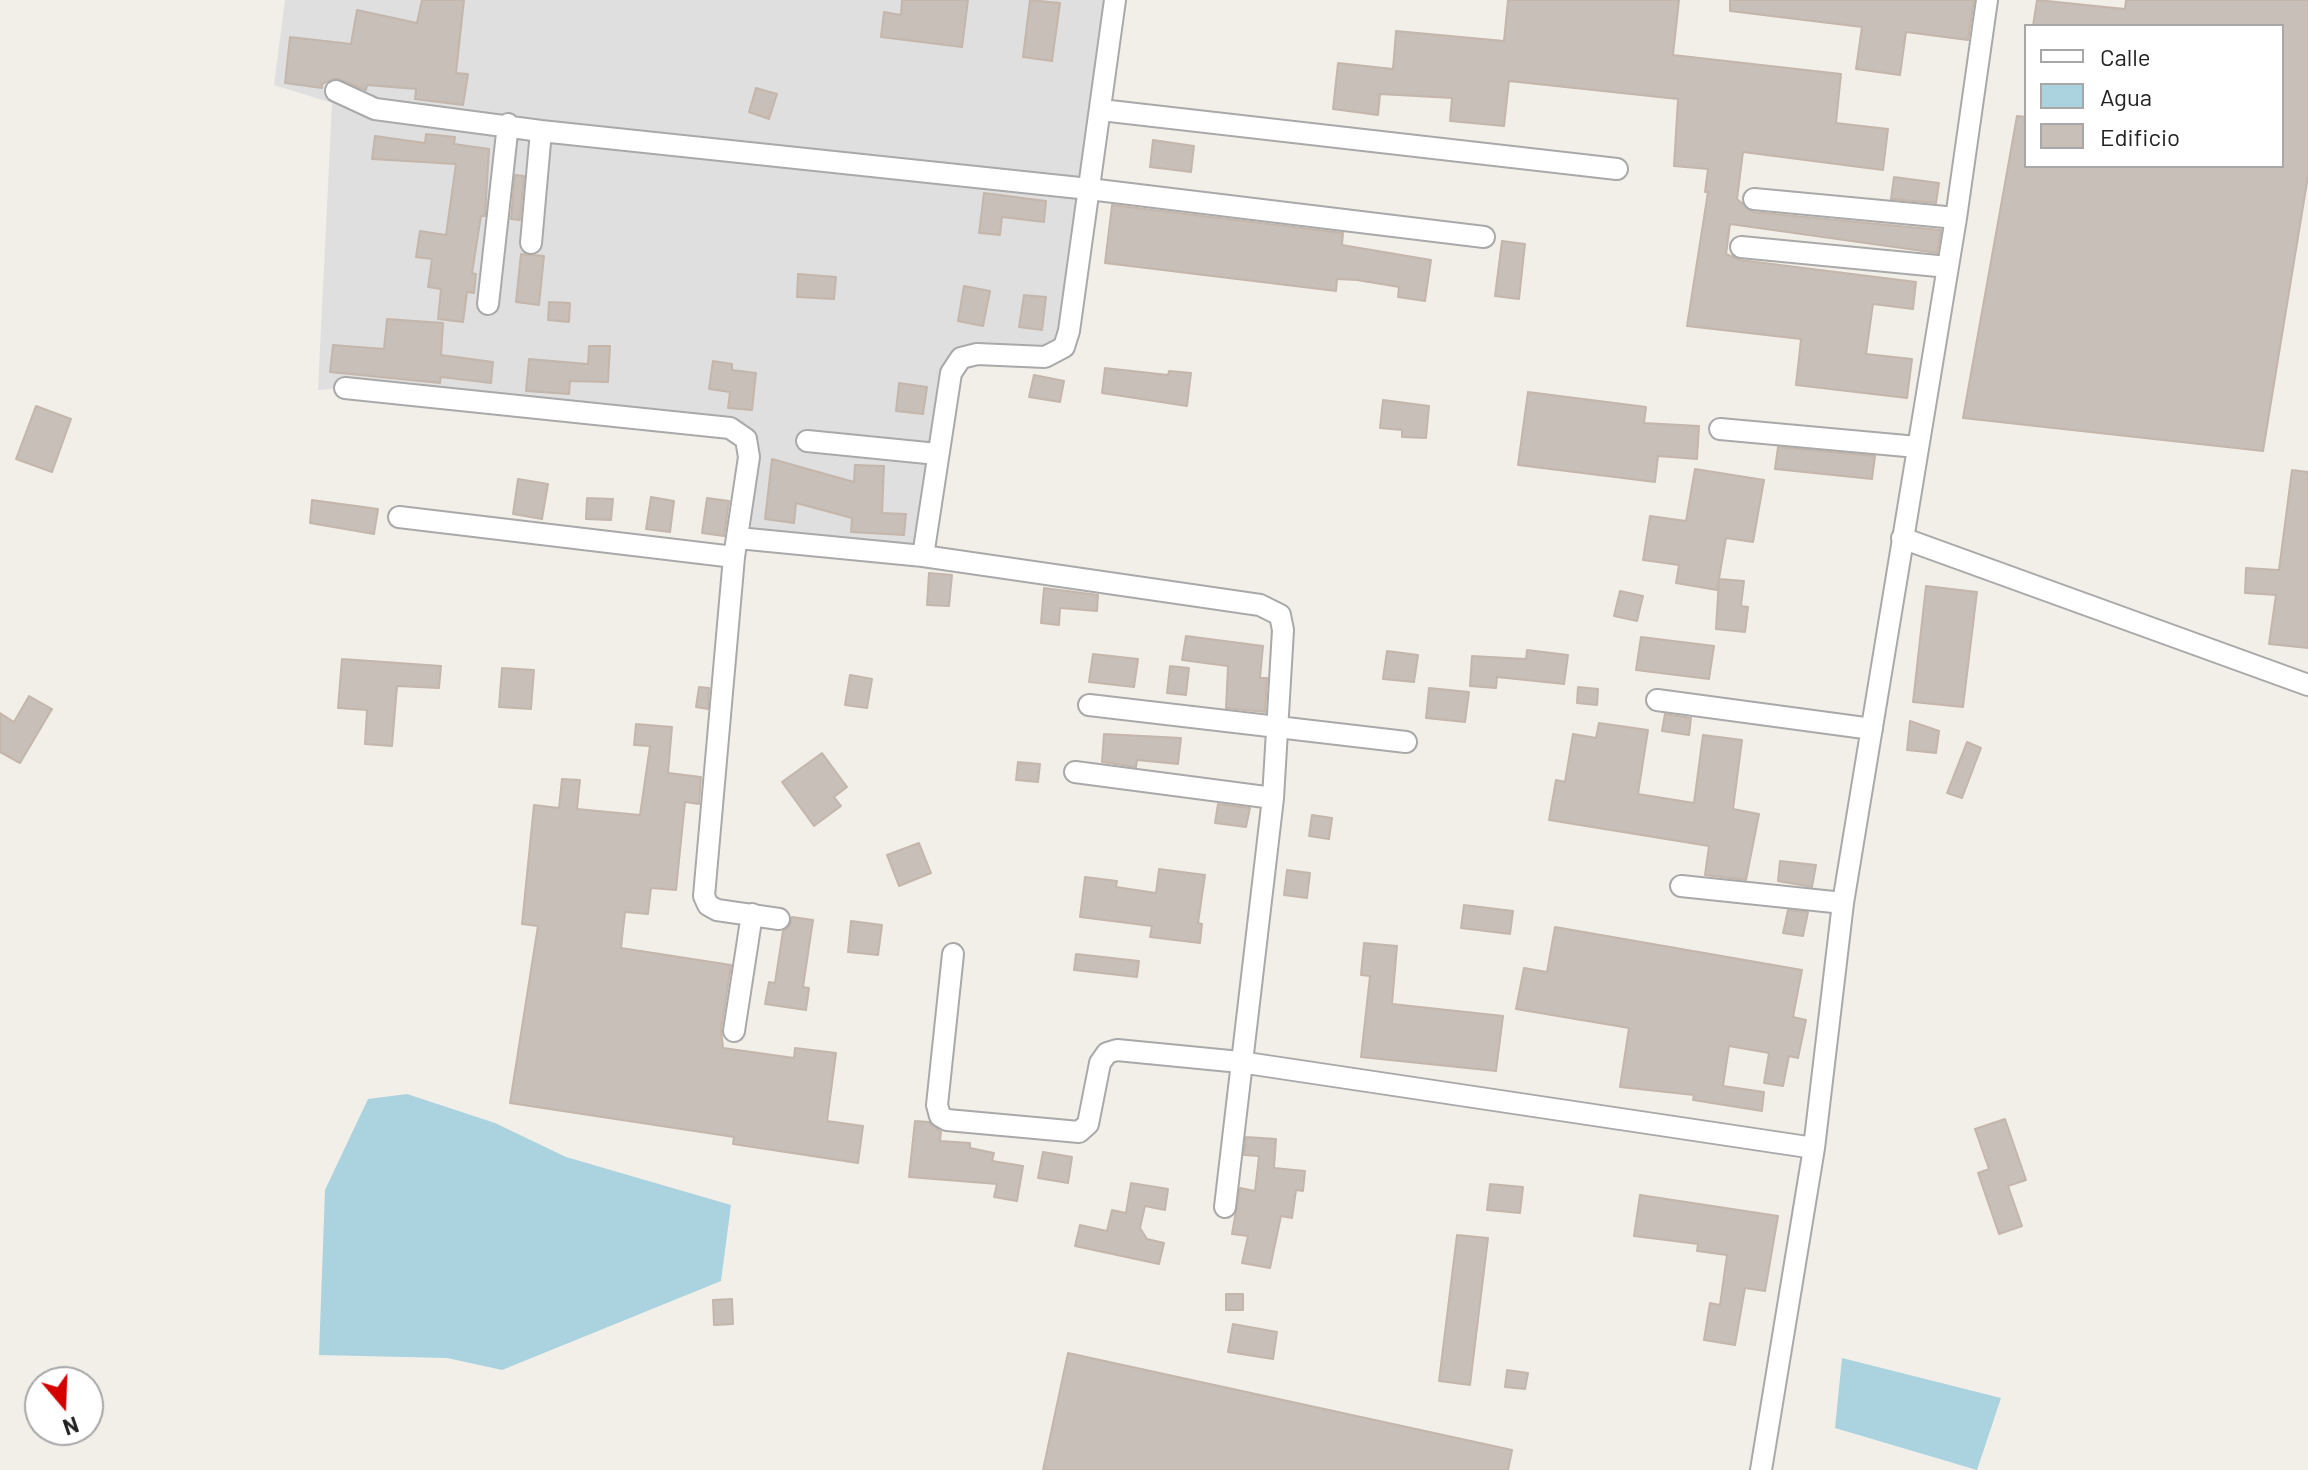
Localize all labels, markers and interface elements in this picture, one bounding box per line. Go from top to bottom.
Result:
legend [2024,24,2284,168]
text: Calle [2100,42,2151,71]
text: Agua [2100,82,2152,111]
text: Edificio [2100,122,2180,151]
north arrow [24,1366,104,1446]
text: N [60,1412,82,1441]

